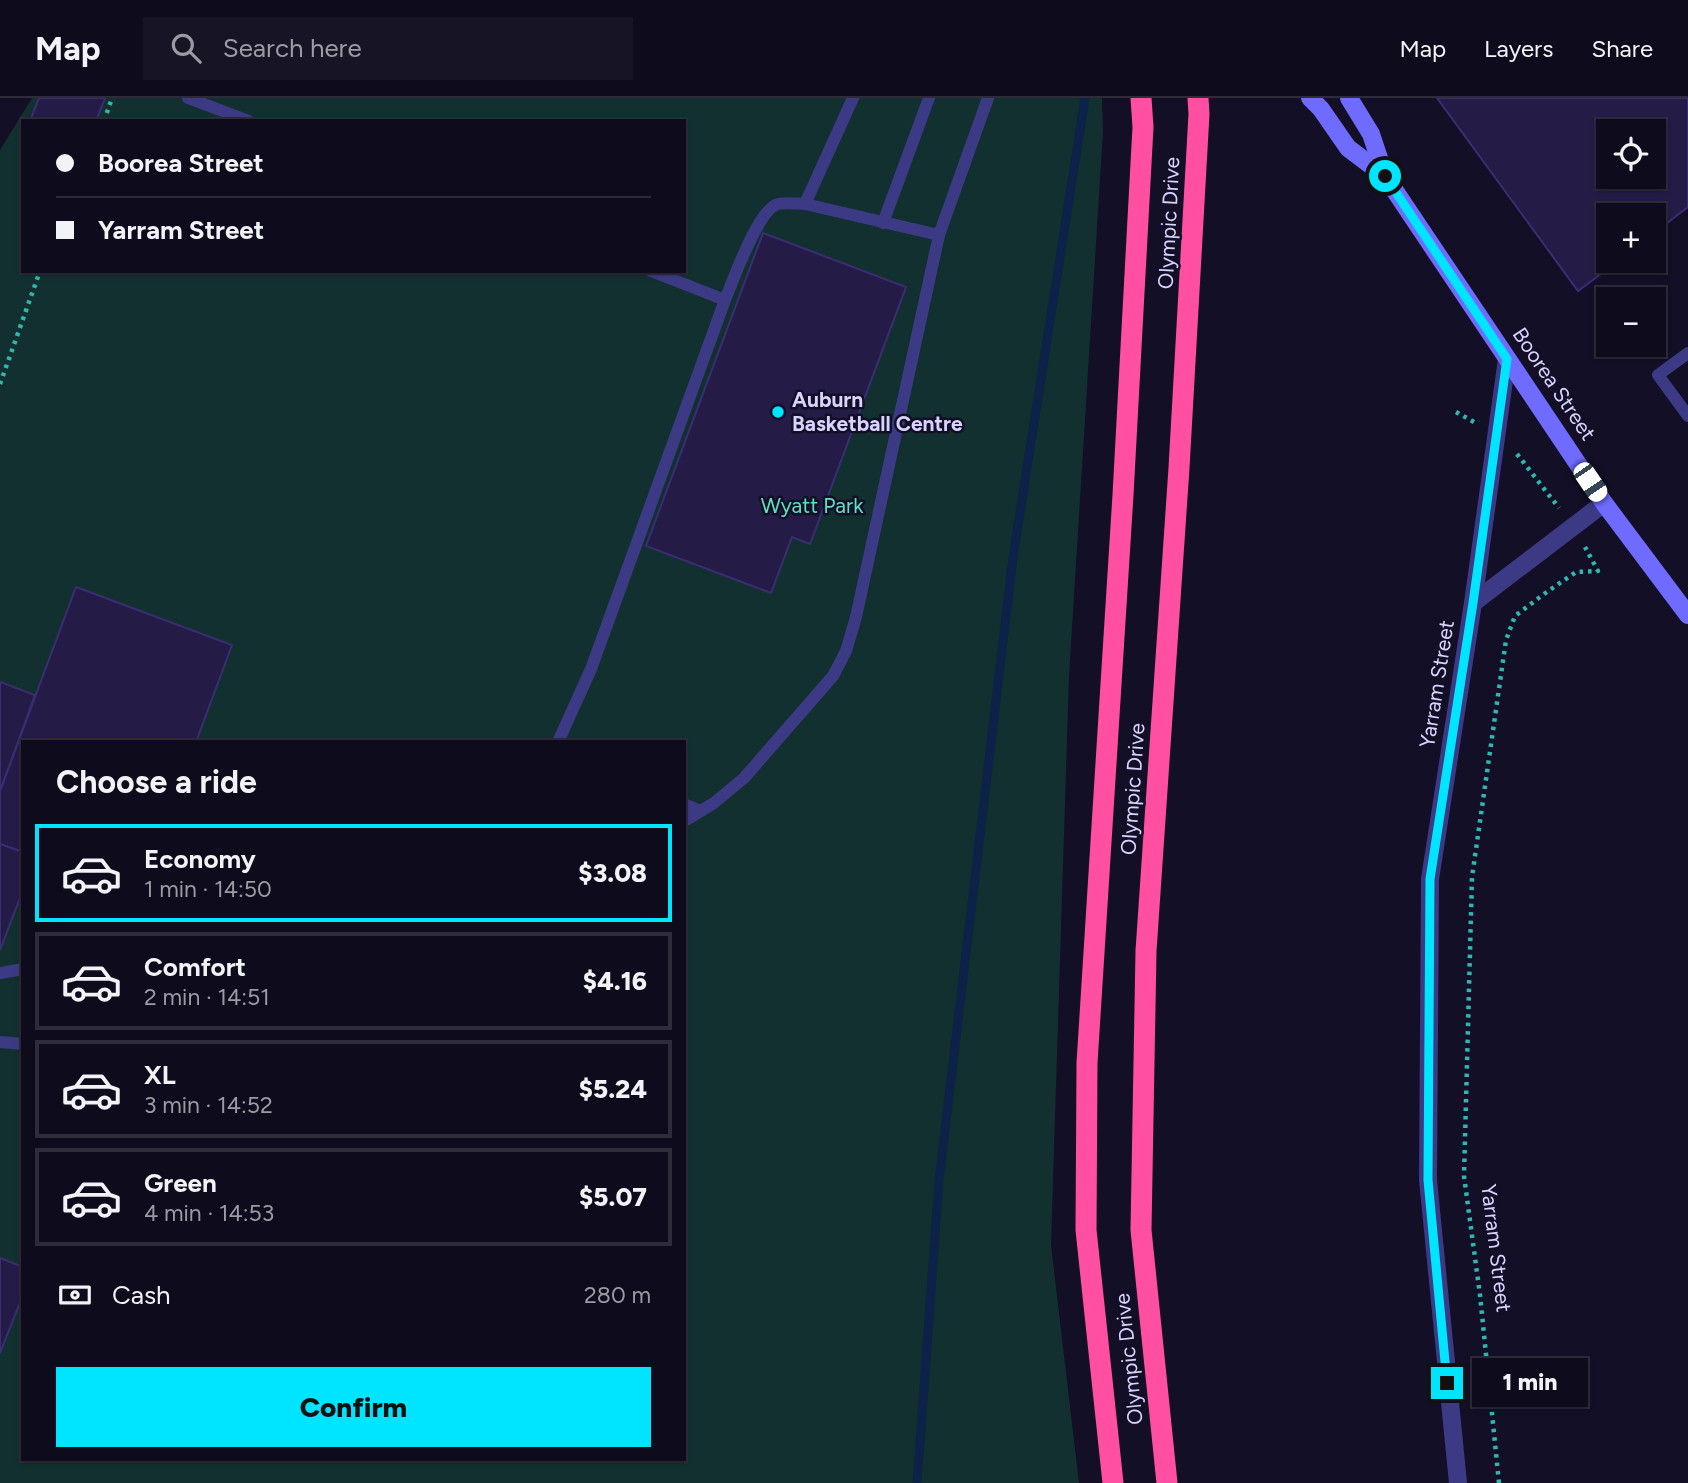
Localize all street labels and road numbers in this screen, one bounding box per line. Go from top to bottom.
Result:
street label: Olympic Drive [1153,156,1184,290]
street label: Boorea Street [1508,323,1601,445]
street label: Yarram Street [1414,618,1459,750]
street label: Olympic Drive [1115,722,1150,856]
street label: Yarram Street [1476,1182,1517,1313]
street label: Olympic Drive [1109,1292,1148,1426]

